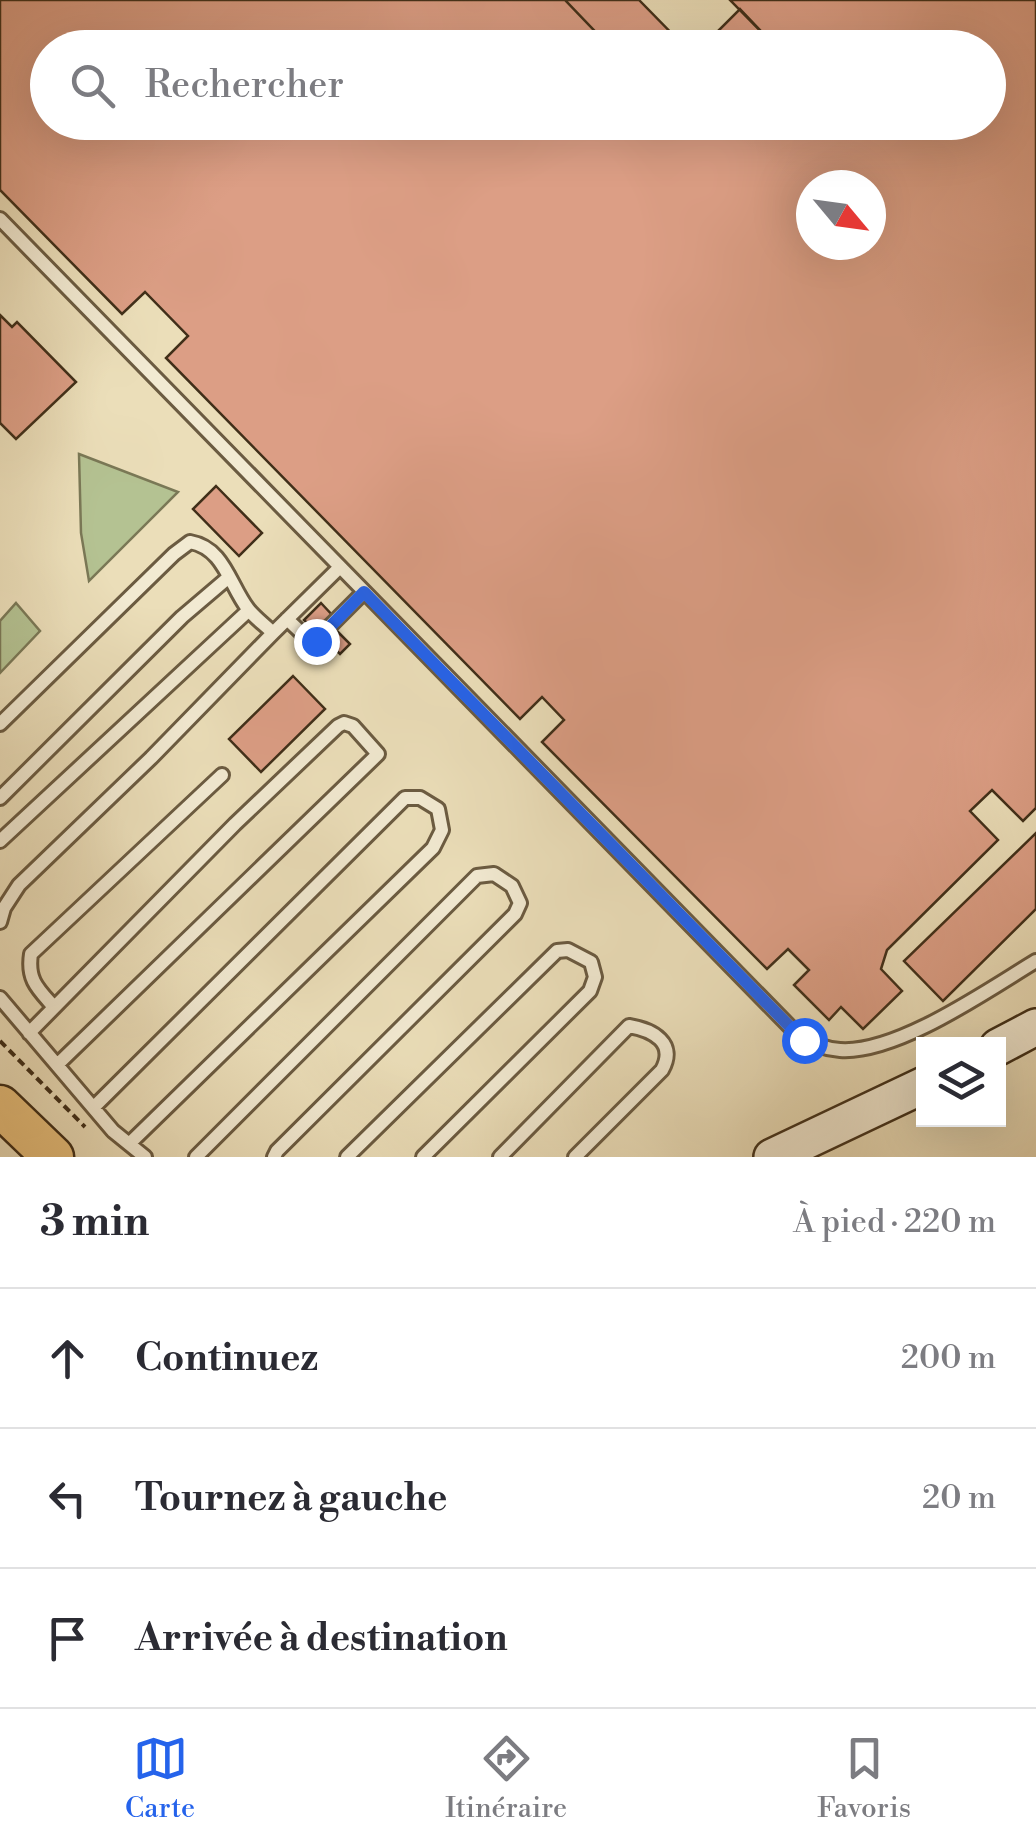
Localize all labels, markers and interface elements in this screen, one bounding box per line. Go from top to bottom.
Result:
search box [30,30,1006,140]
icon: search [65,58,120,113]
text: Rechercher [145,62,344,109]
north arrow [796,170,886,260]
route end [294,619,340,665]
route start [782,1018,828,1064]
map controls [916,1037,1006,1127]
button: layers [916,1037,1006,1127]
text: 3 min [40,1196,149,1249]
text: À pied · 220 m [793,1202,996,1242]
icon: ahead [40,1331,95,1386]
text: Continuez [135,1335,318,1382]
text: 200 m [901,1338,996,1378]
icon: left [40,1471,95,1526]
text: Tournez à gauche [135,1475,447,1522]
text: 20 m [922,1478,996,1518]
icon: arrive [40,1611,95,1666]
text: Arrivée à destination [135,1615,508,1662]
tab: Carte [125,1731,195,1826]
tab: Itinéraire [445,1731,567,1826]
tab: Favoris [817,1731,911,1826]

